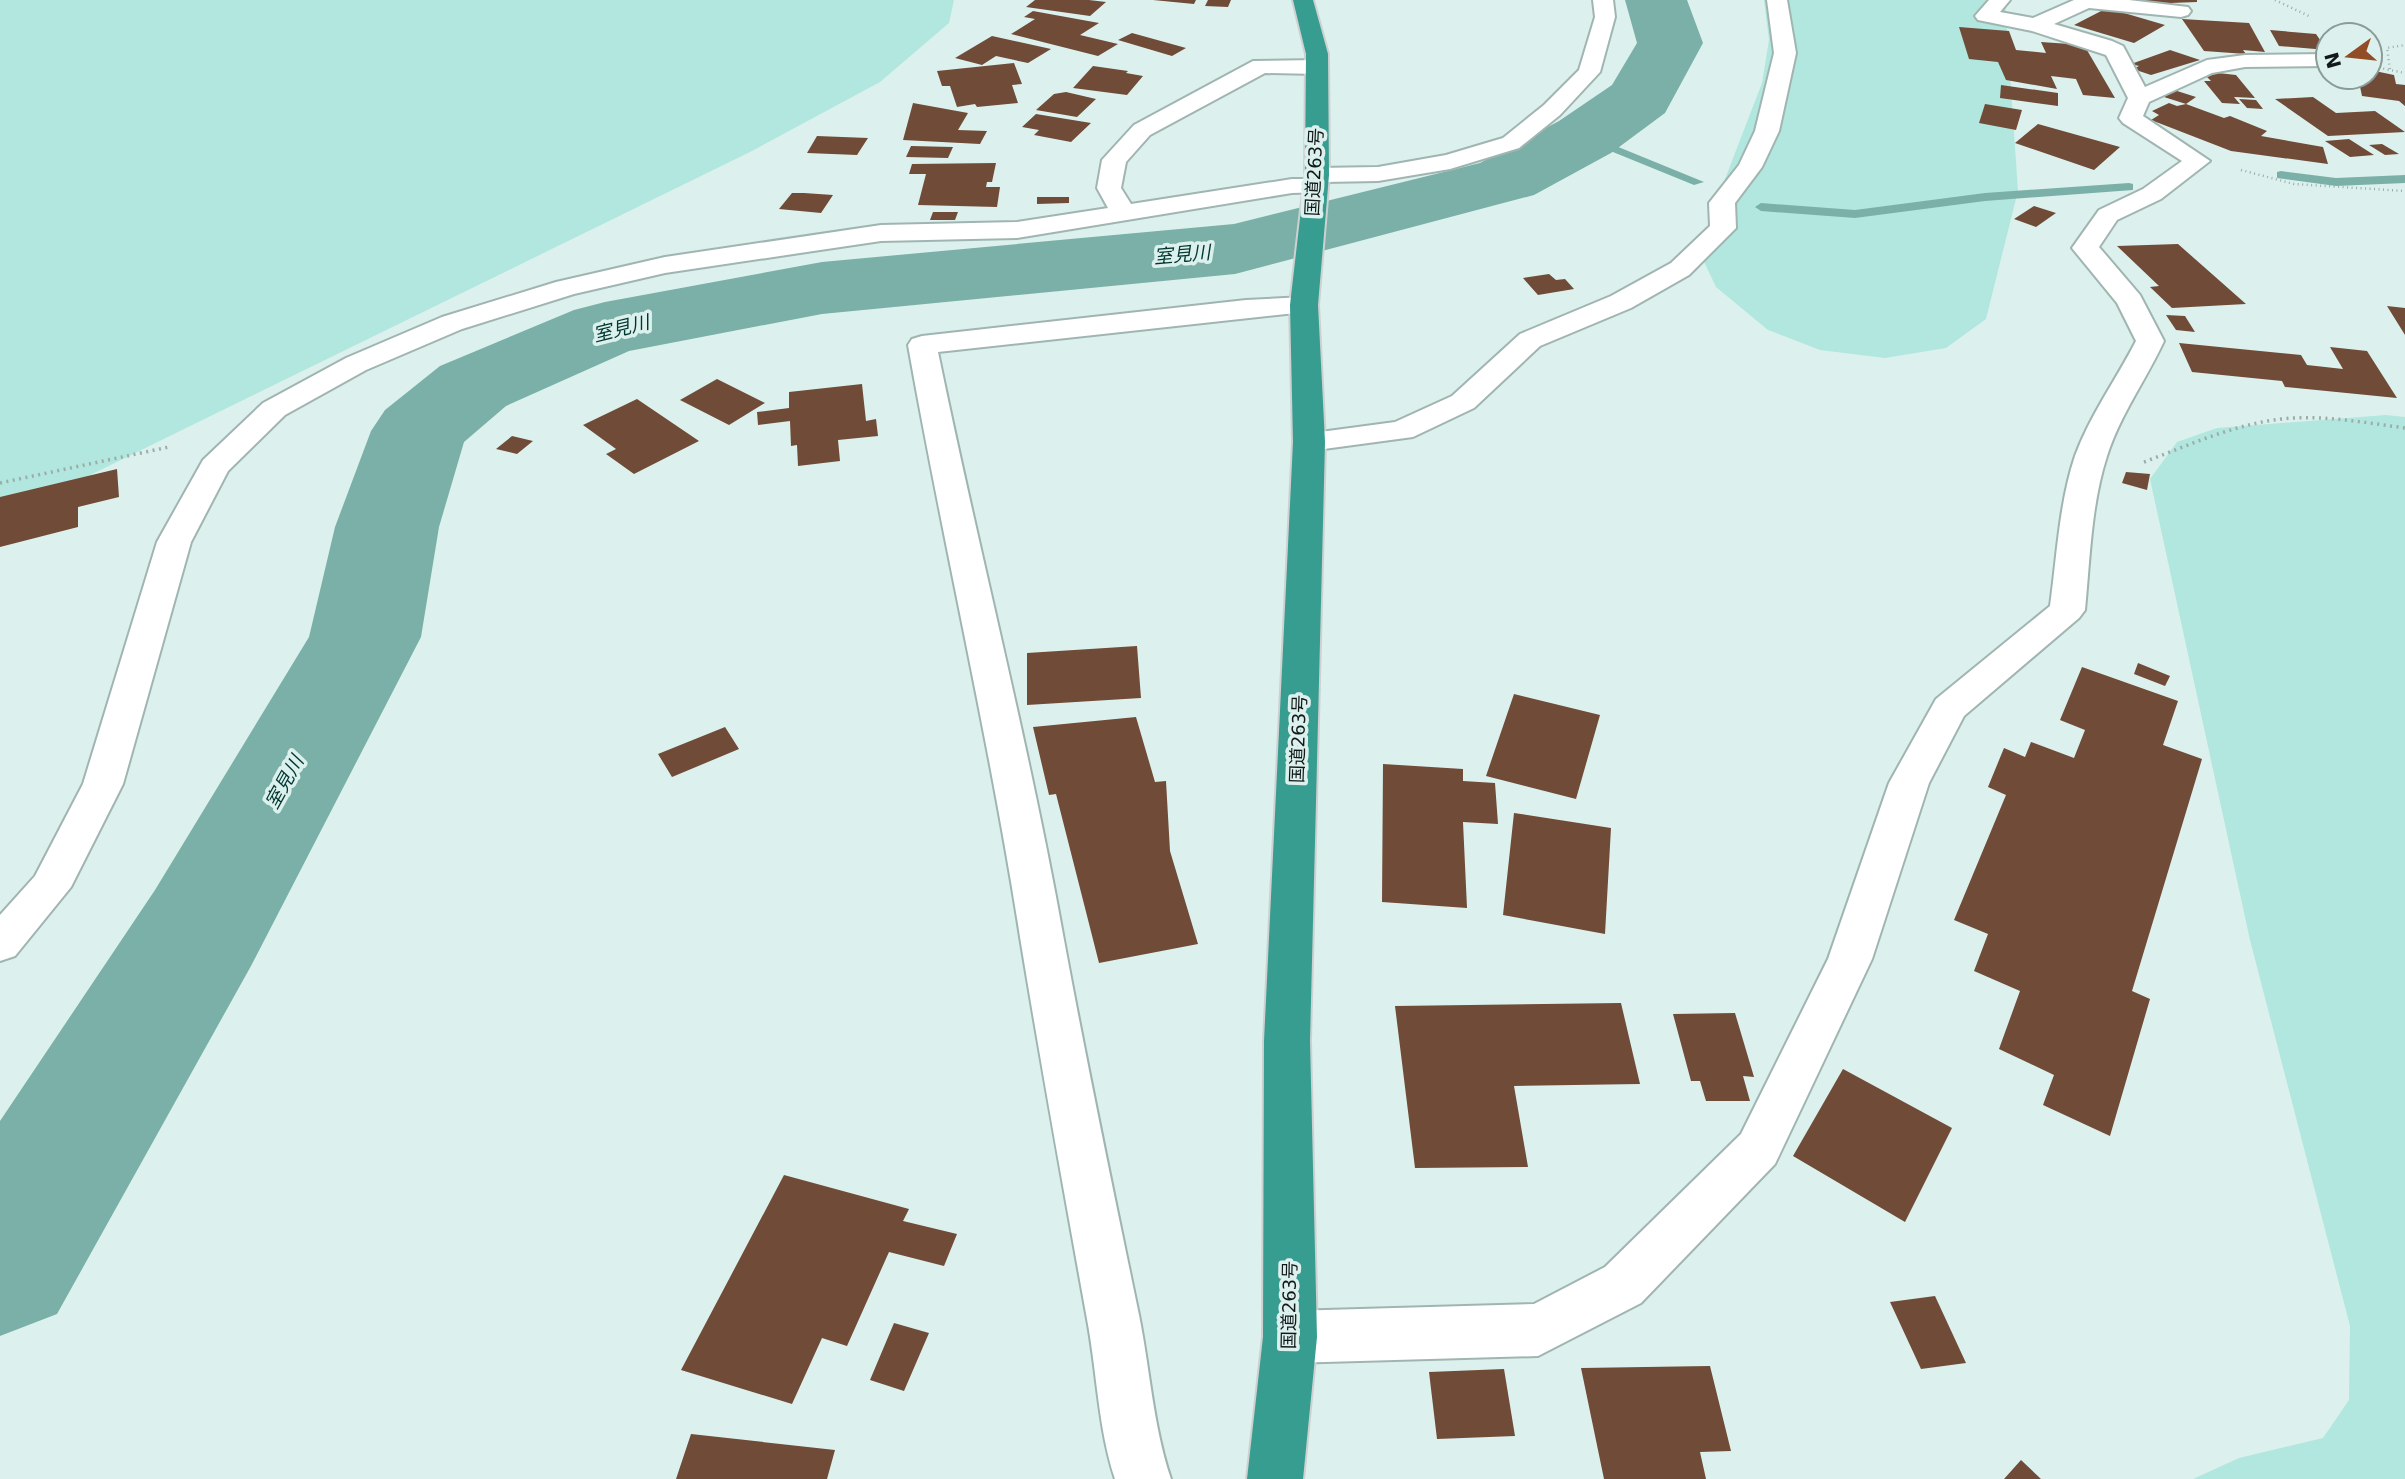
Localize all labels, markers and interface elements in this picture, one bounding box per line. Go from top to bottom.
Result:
north arrow [2314,21,2384,91]
text: N [2320,50,2345,71]
street label: 国道263号 [1301,127,1327,217]
water label: 室見川 [1153,240,1213,267]
water label: 室見川 [591,310,653,346]
street label: 国道263号 [1286,694,1310,784]
water label: 室見川 [261,750,308,812]
street label: 国道263号 [1278,1261,1300,1349]

